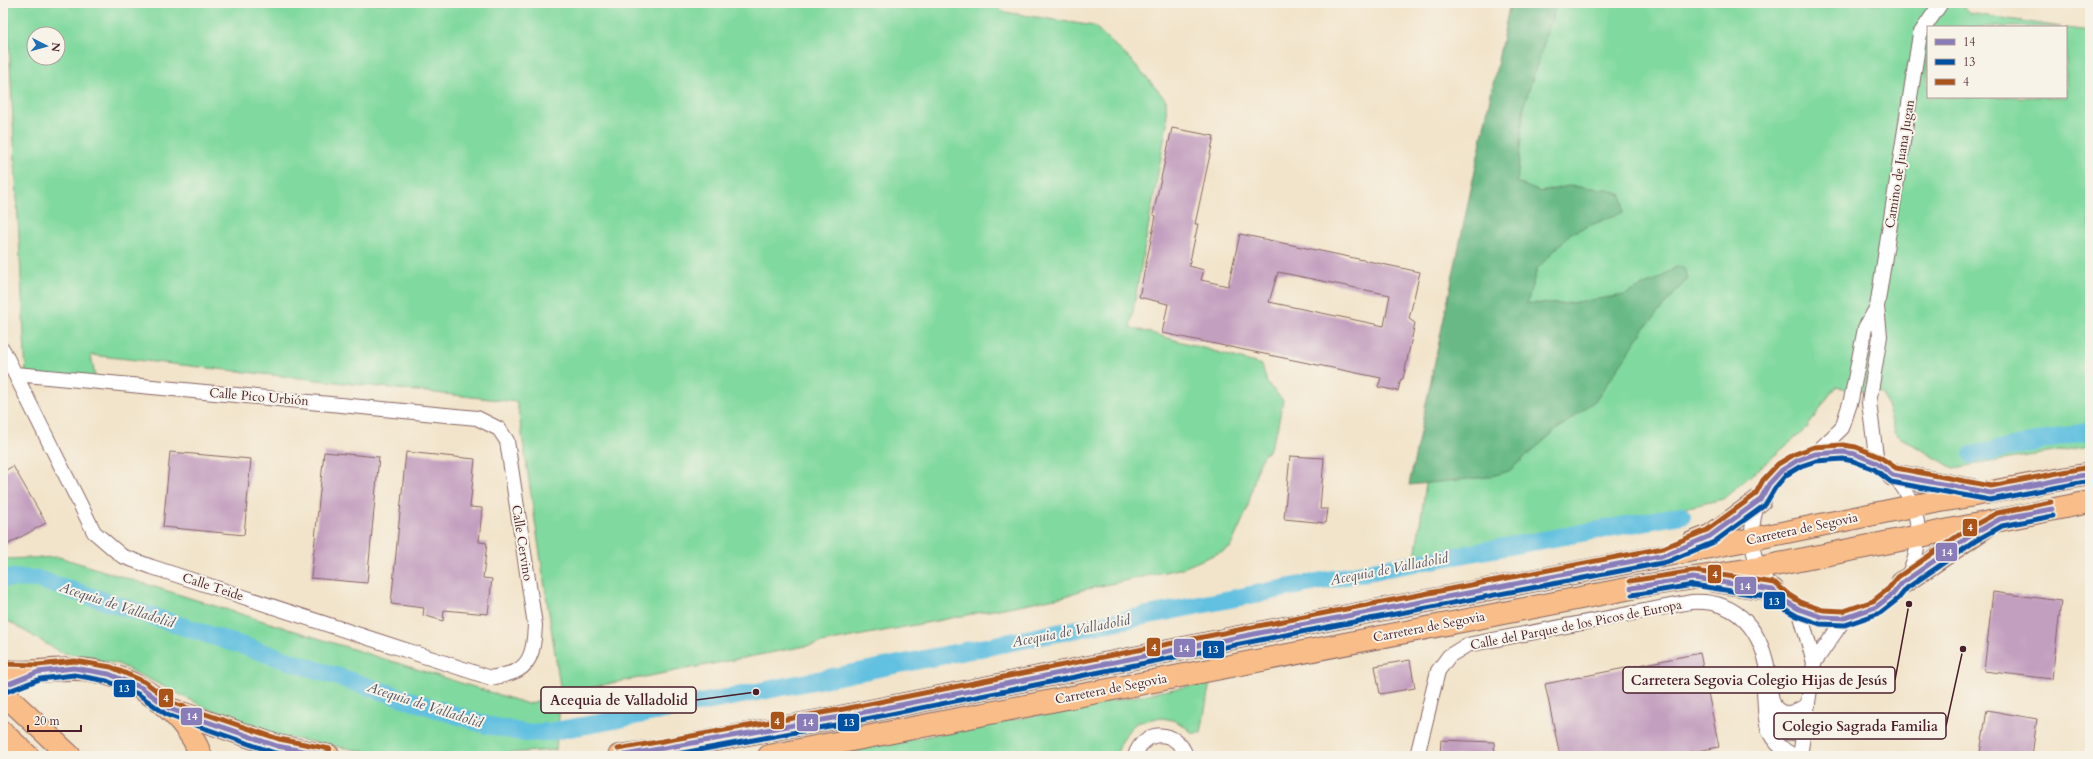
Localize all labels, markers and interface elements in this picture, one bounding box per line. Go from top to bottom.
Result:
north arrow [26,26,66,66]
legend [1927,26,2067,98]
text: 14 [1963,34,1975,50]
text: N [47,41,63,53]
text: 13 [1963,54,1975,70]
text: 4 [1963,74,1969,90]
street label: Camino de Juana Jugan [1881,98,1919,230]
street label: Calle Pico Urbión [209,384,310,410]
street label: Calle Cervino [507,504,537,582]
street label: Carretera de Segovia [1745,508,1860,550]
line badge: 4 [1962,518,1978,537]
text: 4 [1967,520,1973,535]
line badge: 14 [1935,542,1958,562]
text: 14 [1941,545,1953,560]
water label: Acequia de Valladolid [1327,548,1451,590]
line badge: 4 [1707,564,1722,584]
text: 4 [1712,567,1718,582]
street label: Calle Teide [180,569,246,605]
line badge: 14 [1734,576,1757,595]
water label: Acequia de Valladolid [56,577,178,633]
text: 14 [1739,579,1751,594]
line badge: 13 [1763,591,1786,610]
text: 13 [1768,594,1780,609]
street label: Calle del Parque de los Picos de Europa [1469,596,1684,654]
street label: Carretera de Segovia [1371,607,1487,647]
water label: Acequia de Valladolid [1009,610,1133,652]
line badge: 4 [1146,637,1161,657]
line badge: 14 [1173,638,1196,658]
text: 4 [1151,640,1157,655]
line badge: 13 [1202,640,1225,659]
text: 14 [1178,641,1190,656]
text: 13 [1207,642,1219,657]
callout: Carretera Segovia Colegio Hijas de Jesús [1623,667,1895,693]
street label: Carretera de Segovia [1053,669,1169,709]
text: Carretera Segovia Colegio Hijas de Jesús [1631,671,1887,690]
water label: Acequia de Valladolid [364,677,486,733]
line badge: 13 [113,679,136,698]
text: 13 [118,681,130,696]
callout: Acequia de Valladolid [541,687,696,713]
line badge: 4 [158,688,174,708]
text: 4 [163,691,169,706]
text: Acequia de Valladolid [550,691,688,710]
scale bar [28,707,81,733]
line badge: 14 [180,707,203,726]
text: 14 [186,709,198,724]
line badge: 4 [770,711,785,730]
text: 20 m [34,713,61,729]
line badge: 14 [796,713,819,732]
line badge: 13 [837,713,860,732]
callout: Colegio Sagrada Familia [1774,713,1946,739]
text: 4 [774,714,780,729]
text: 14 [802,715,814,730]
text: 13 [843,715,855,730]
text: Colegio Sagrada Familia [1782,717,1938,736]

